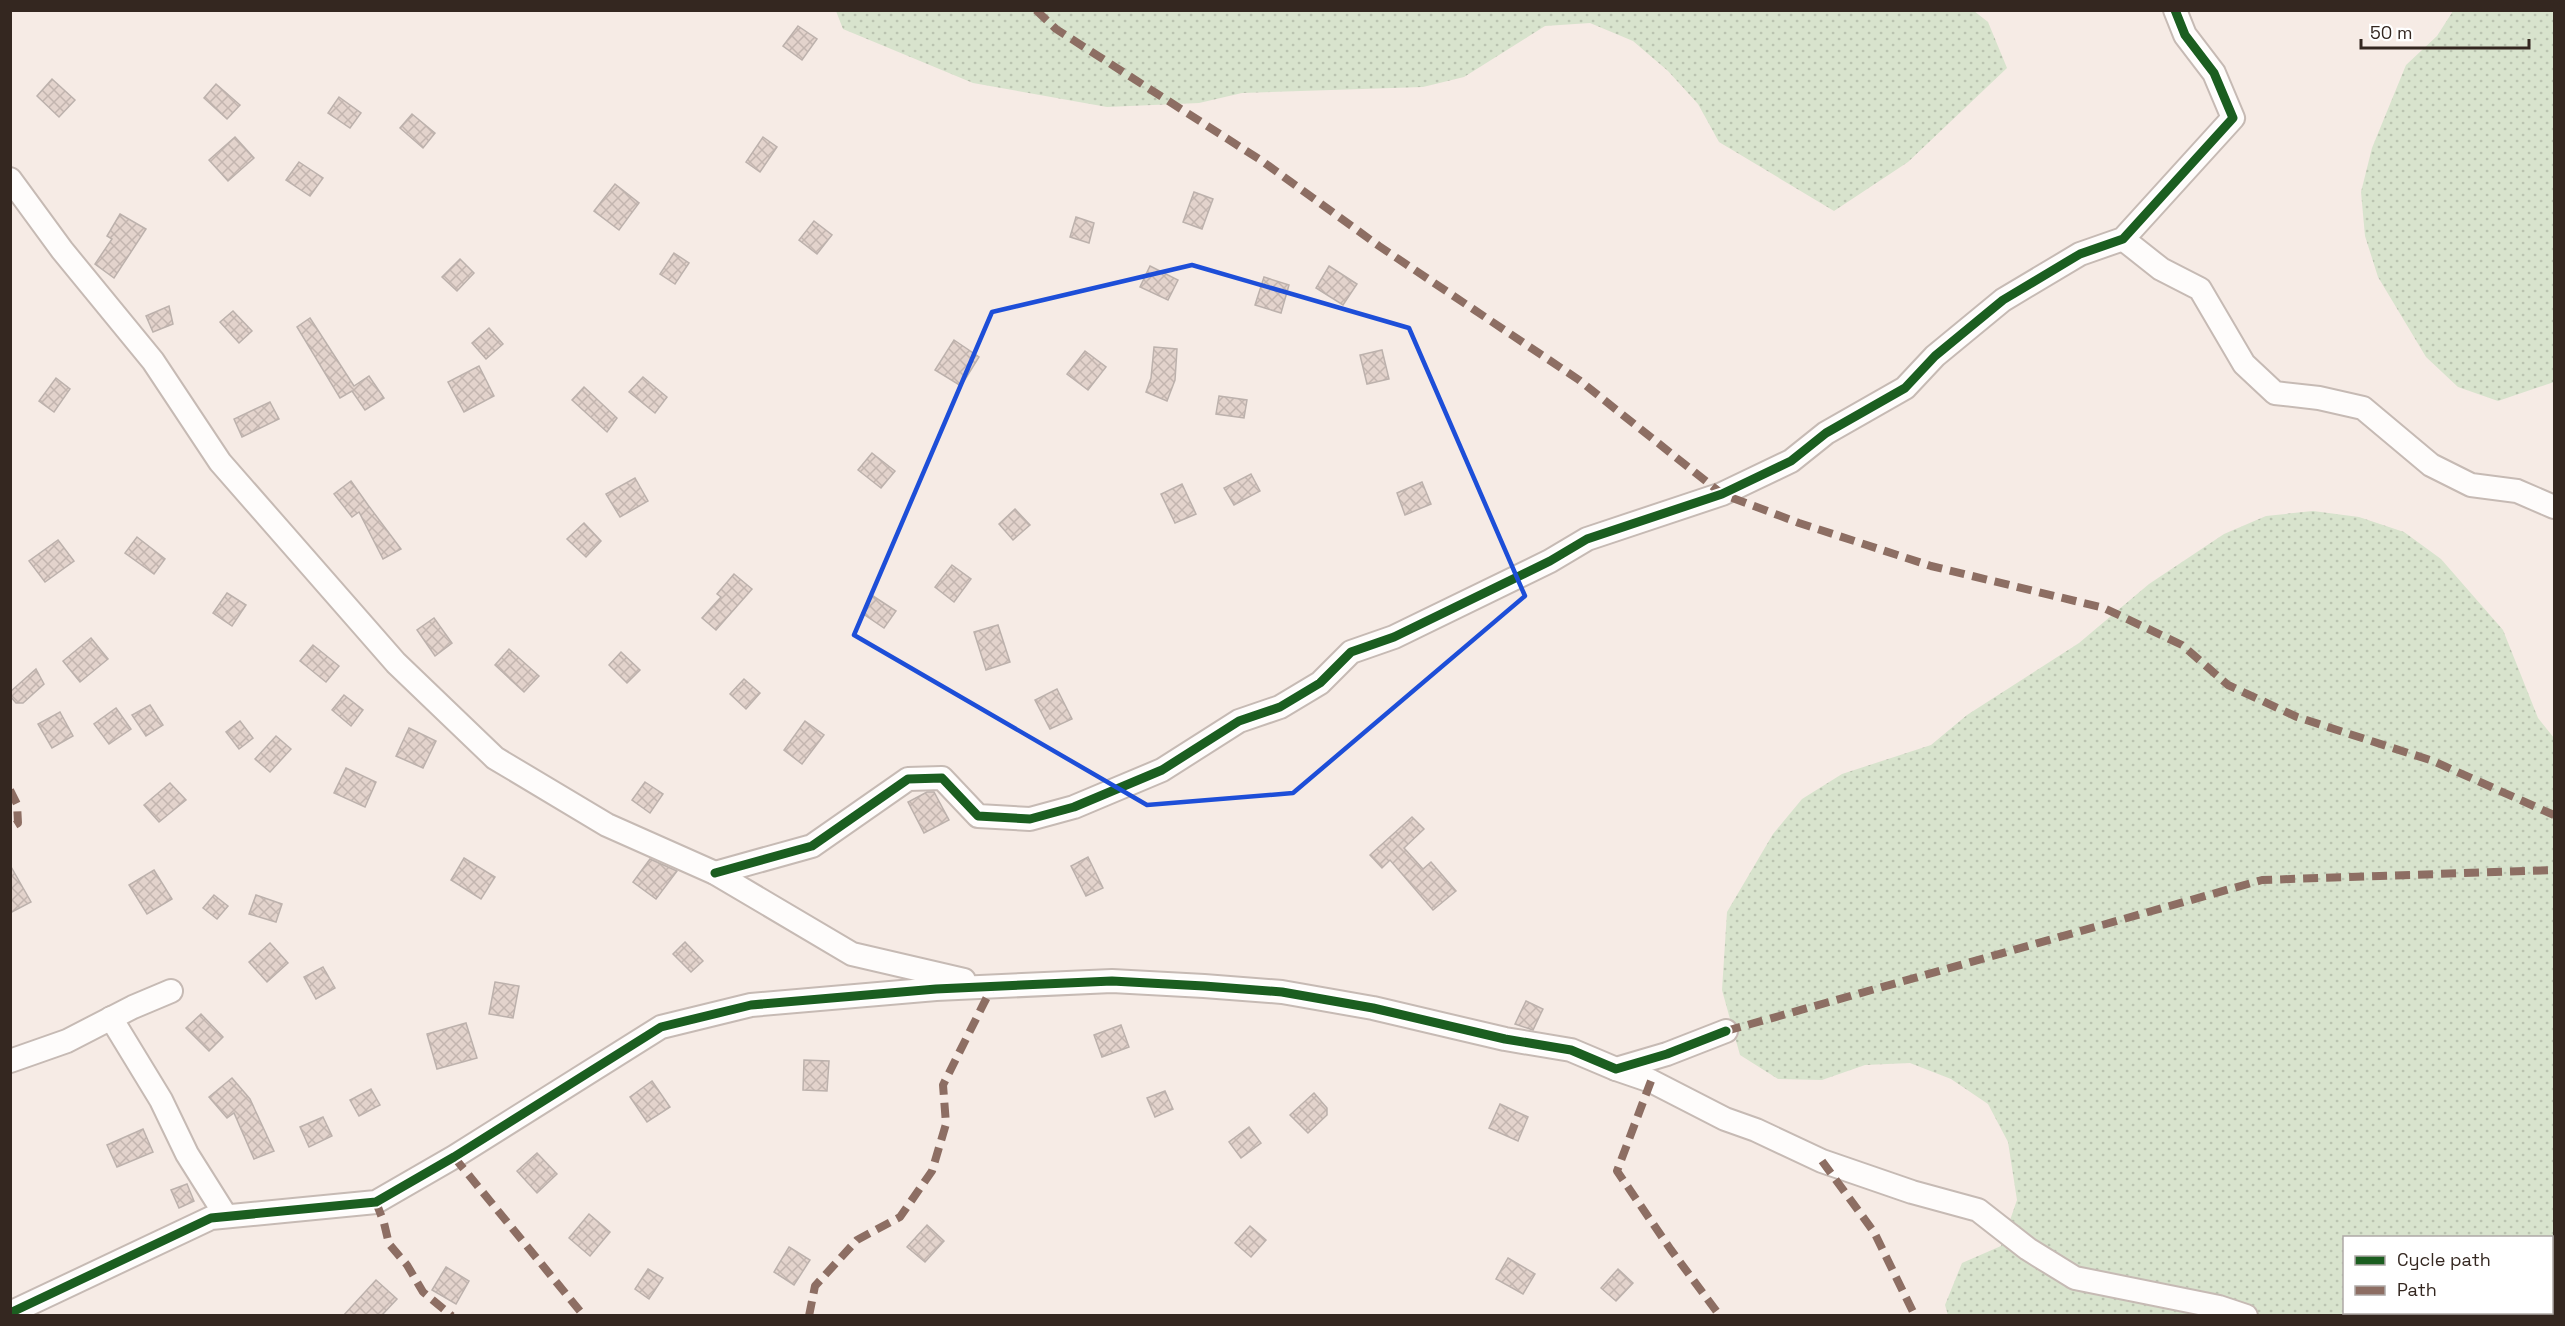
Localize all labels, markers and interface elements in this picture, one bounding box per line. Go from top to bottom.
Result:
scale bar [2361,12,2529,50]
text: 50 m [2370,21,2412,44]
legend [2343,1236,2553,1314]
text: Cycle path [2397,1248,2491,1271]
text: Path [2397,1278,2437,1301]

